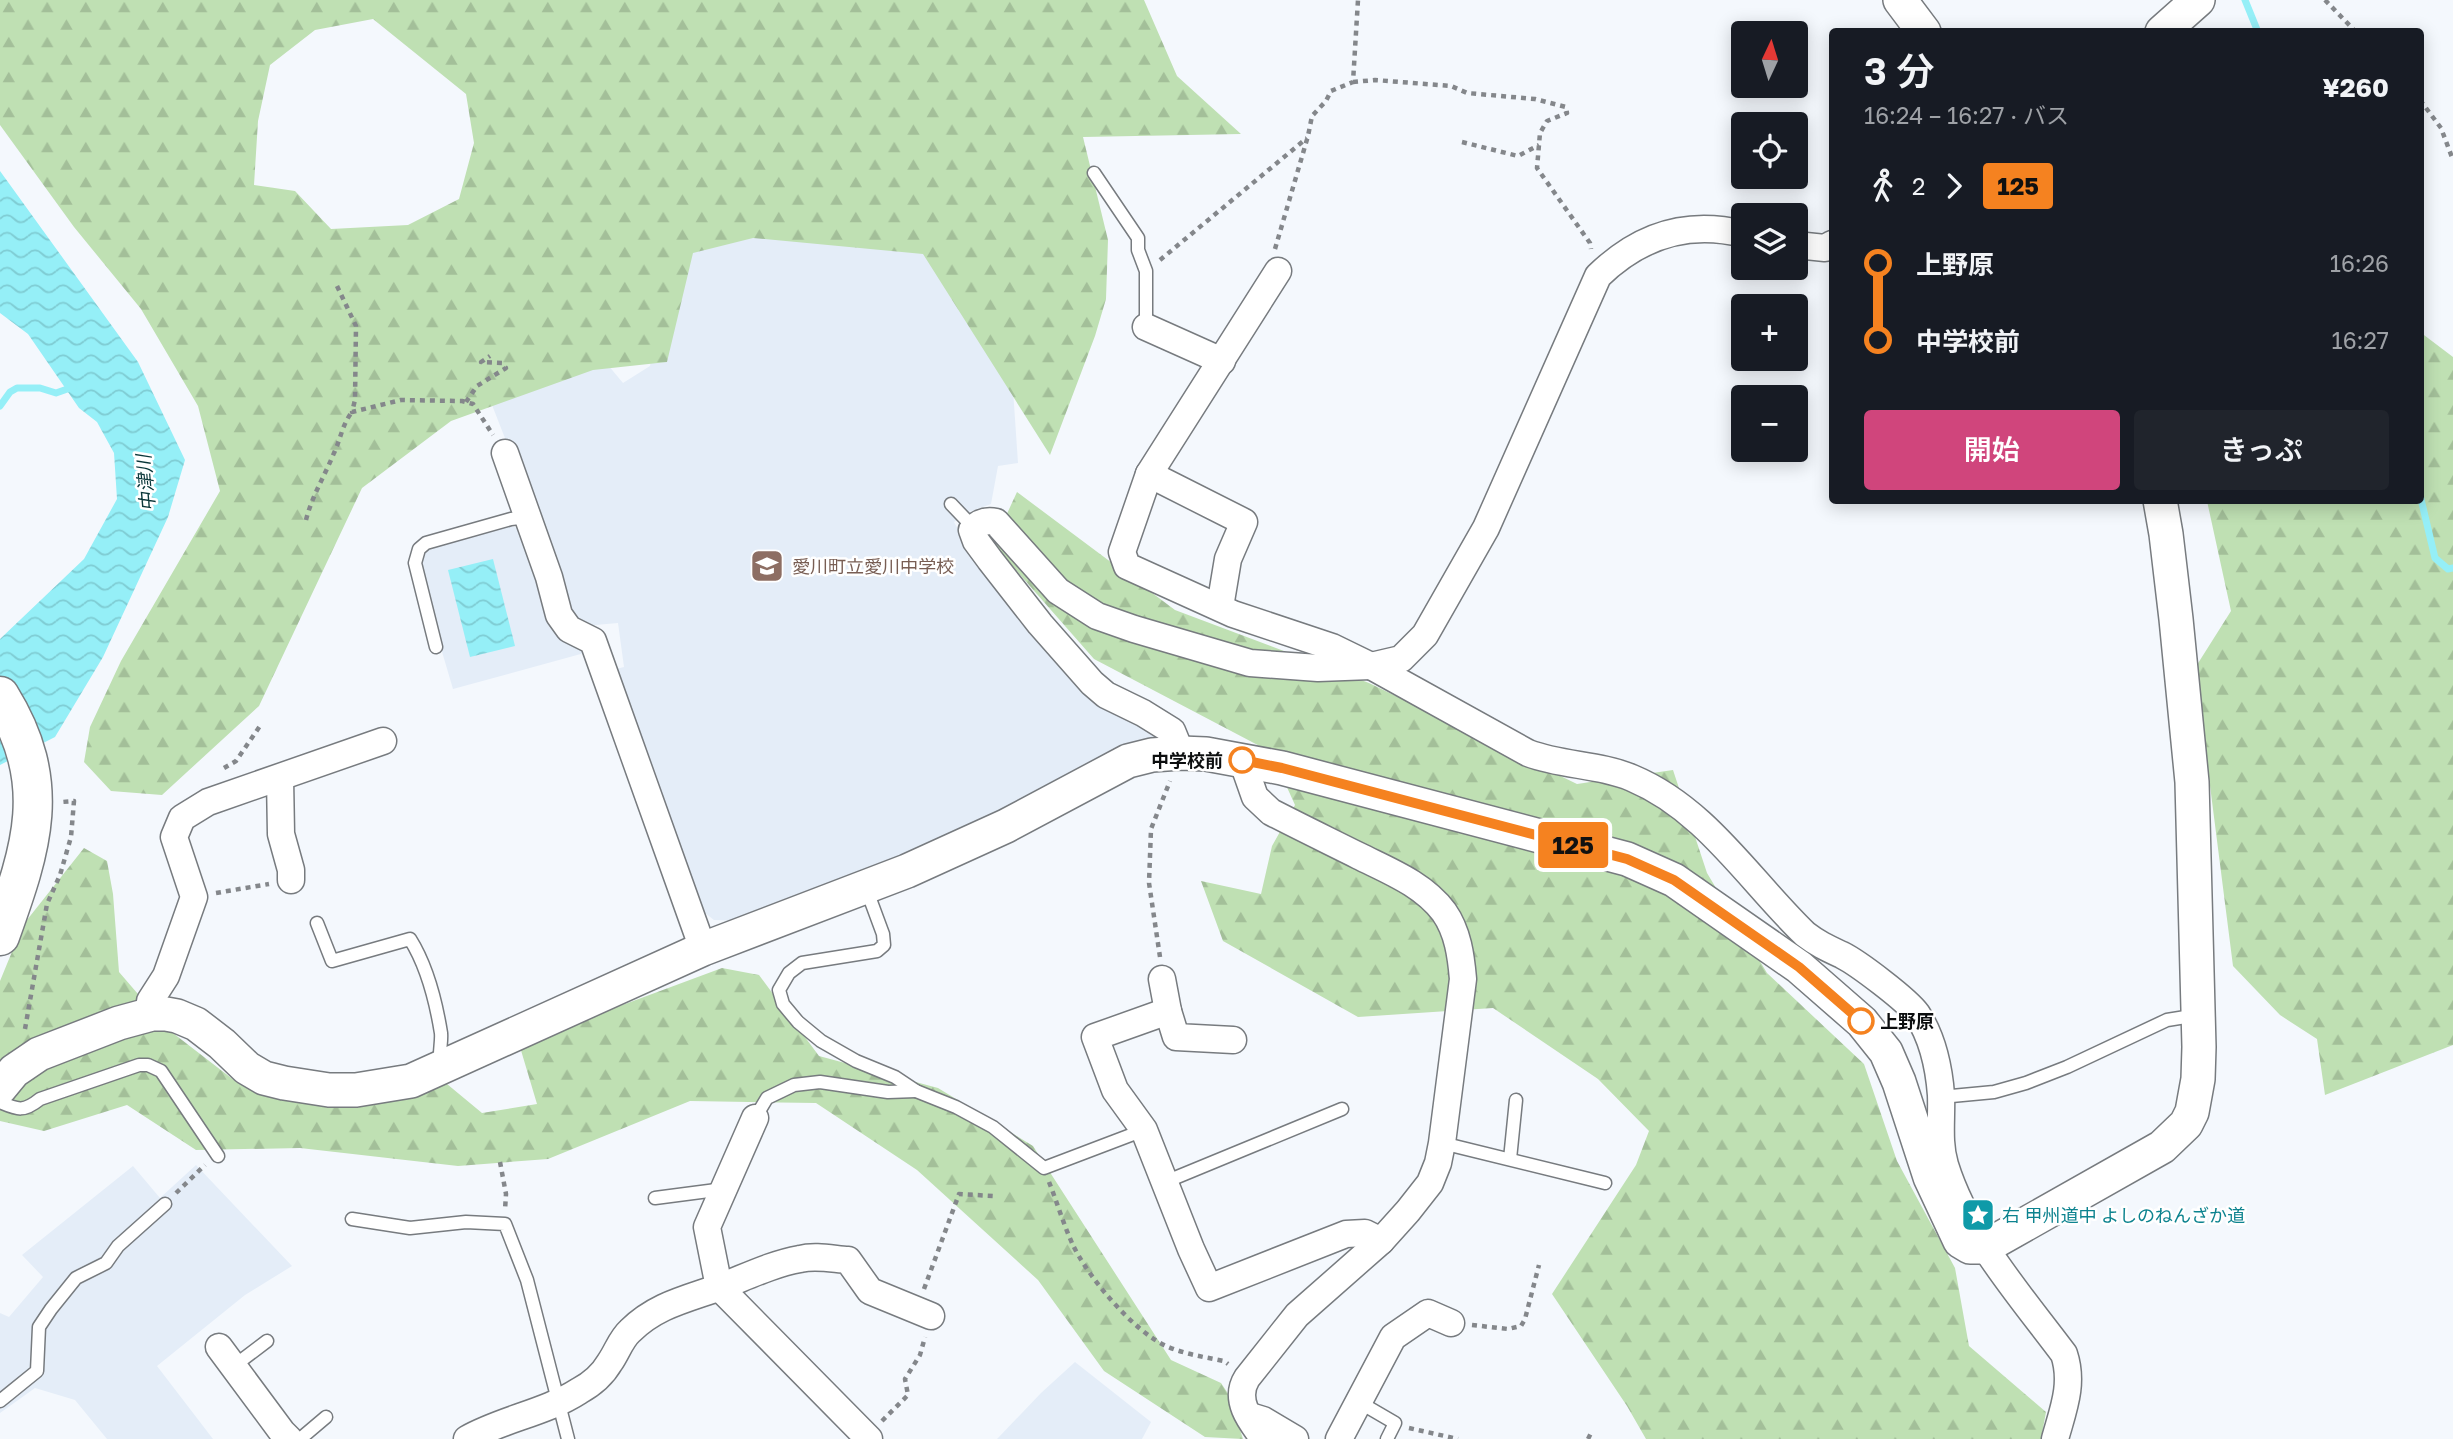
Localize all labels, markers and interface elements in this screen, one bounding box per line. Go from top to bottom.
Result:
north arrow [1731,21,1808,98]
map controls [1731,21,1808,462]
text: 3 分 [1864,48,1934,93]
text: ¥260 [2323,72,2389,103]
text: 16:24 – 16:27 · バス [1864,101,2069,129]
button: locate [1731,112,1808,189]
icon: walk [1864,167,1902,205]
icon: forward [1935,167,1973,205]
text: 125 [1997,171,2039,200]
text: 2 [1912,172,1925,200]
button: layers [1731,203,1808,280]
text: 上野原 [1916,249,1994,280]
text: 16:26 [2330,249,2389,277]
button: + [1731,294,1808,371]
text: 中学校前 [1916,326,2020,357]
text: 16:27 [2332,326,2389,354]
button: − [1731,385,1808,462]
button: 開始 [1864,410,2120,490]
button: きっぷ [2134,410,2389,490]
water label: 中津川 [131,452,159,512]
school or university icon: 愛川町立愛川中学校 [748,547,786,585]
place label: 愛川町立愛川中学校 [792,555,954,577]
marker: 中学校前 [1229,747,1255,773]
place label: 中学校前 [1151,749,1223,771]
line badge: 125 [1533,822,1613,868]
text: 125 [1552,830,1594,859]
marker: 上野原 [1848,1008,1874,1034]
place label: 上野原 [1880,1010,1934,1032]
place icon: 右 甲州道中 よしのねんざか道 [1959,1196,1997,1234]
place label: 右 甲州道中 よしのねんざか道 [2002,1204,2245,1226]

